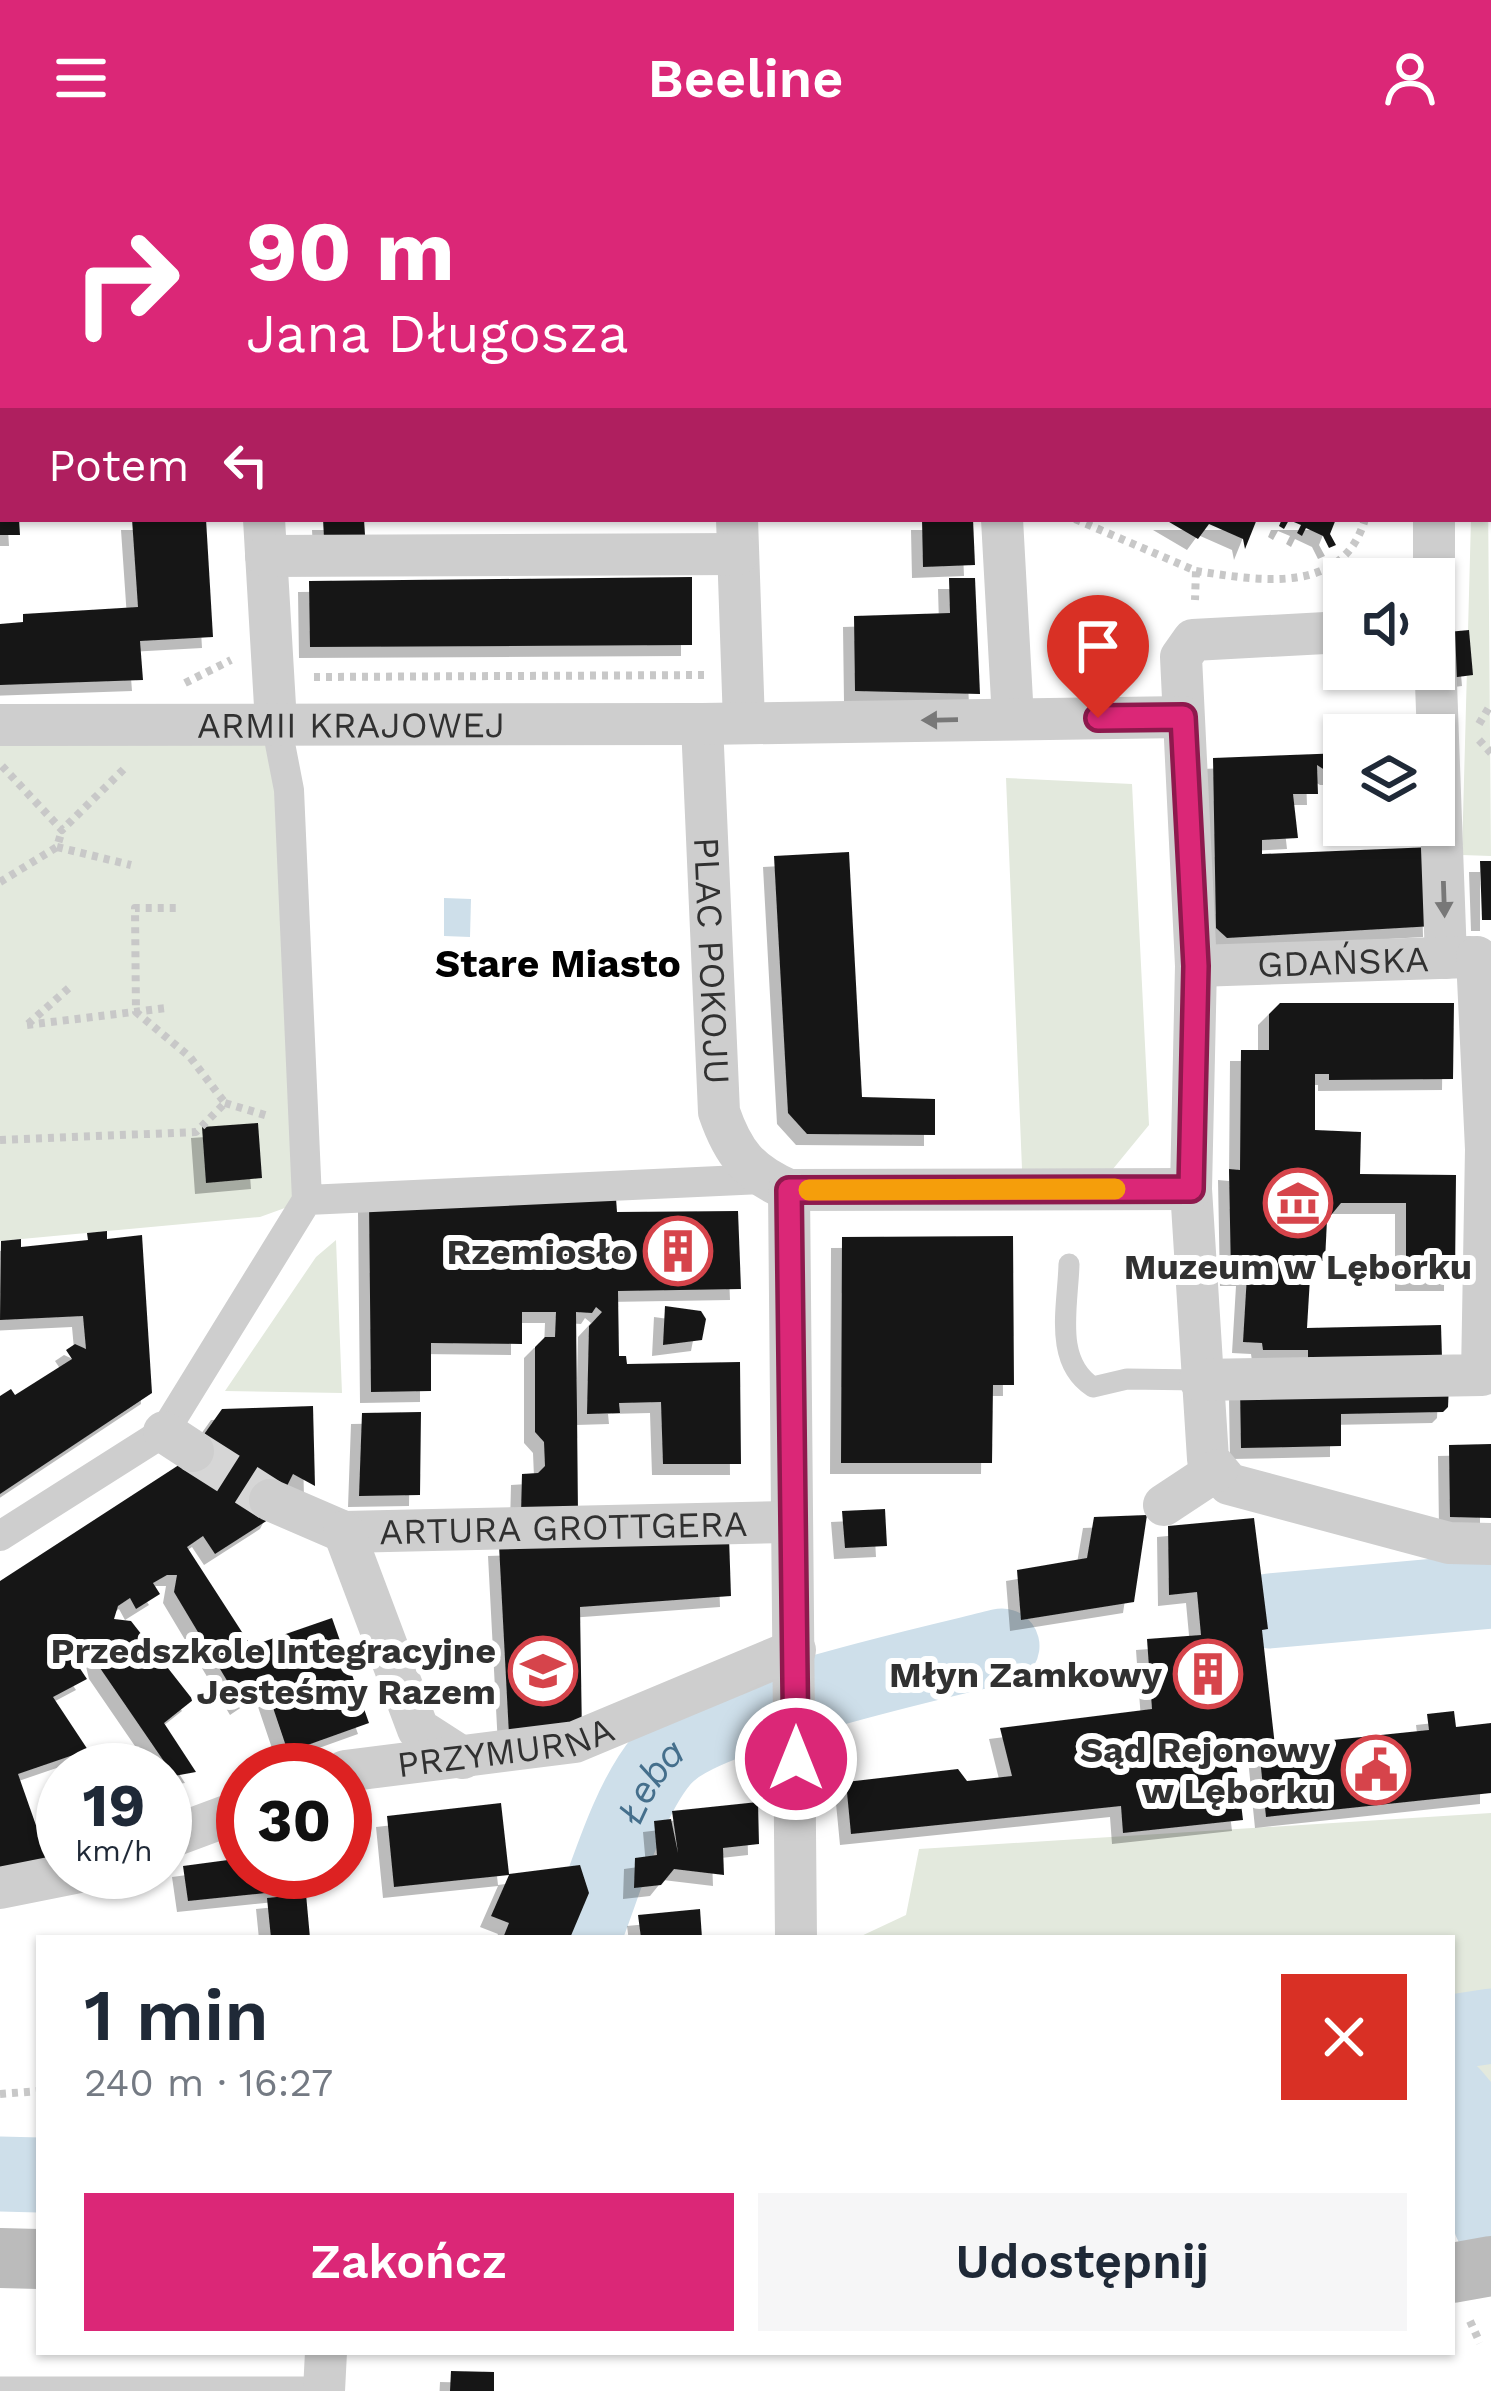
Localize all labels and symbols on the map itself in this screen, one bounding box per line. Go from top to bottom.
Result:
pin [1047,595,1149,718]
street label: ARMII KRAJOWEJ [197,704,505,747]
one-way arrow [920,711,958,730]
street label: PLAC POKOJU [685,836,738,1085]
one-way arrow [1435,881,1454,919]
street label: GDAŃSKA [1256,938,1430,986]
district label: Stare Miasto [435,941,681,986]
museum icon: Muzeum w Lęborku [1263,1168,1333,1238]
building icon: Rzemiosło [643,1216,713,1286]
place label: Rzemiosło [447,1231,632,1273]
place label: Muzeum w Lęborku [1124,1246,1472,1288]
street label: ARTURA GROTTGERA [379,1503,748,1553]
place label: Przedszkole Integracyjne Jesteśmy Razem [51,1630,496,1713]
school or university icon: Przedszkole Integracyjne Jesteśmy Razem [508,1636,578,1706]
building icon: Młyn Zamkowy [1173,1639,1243,1709]
place label: Młyn Zamkowy [889,1654,1163,1696]
position arrow [733,1696,859,1822]
street label: PRZYMURNA [395,1708,620,1786]
water label: Łeba [607,1728,693,1831]
place label: Sąd Rejonowy w Lęborku [1080,1729,1331,1812]
public building icon: Sąd Rejonowy w Lęborku [1341,1735,1411,1805]
speed limit sign: 30 [216,1743,372,1899]

